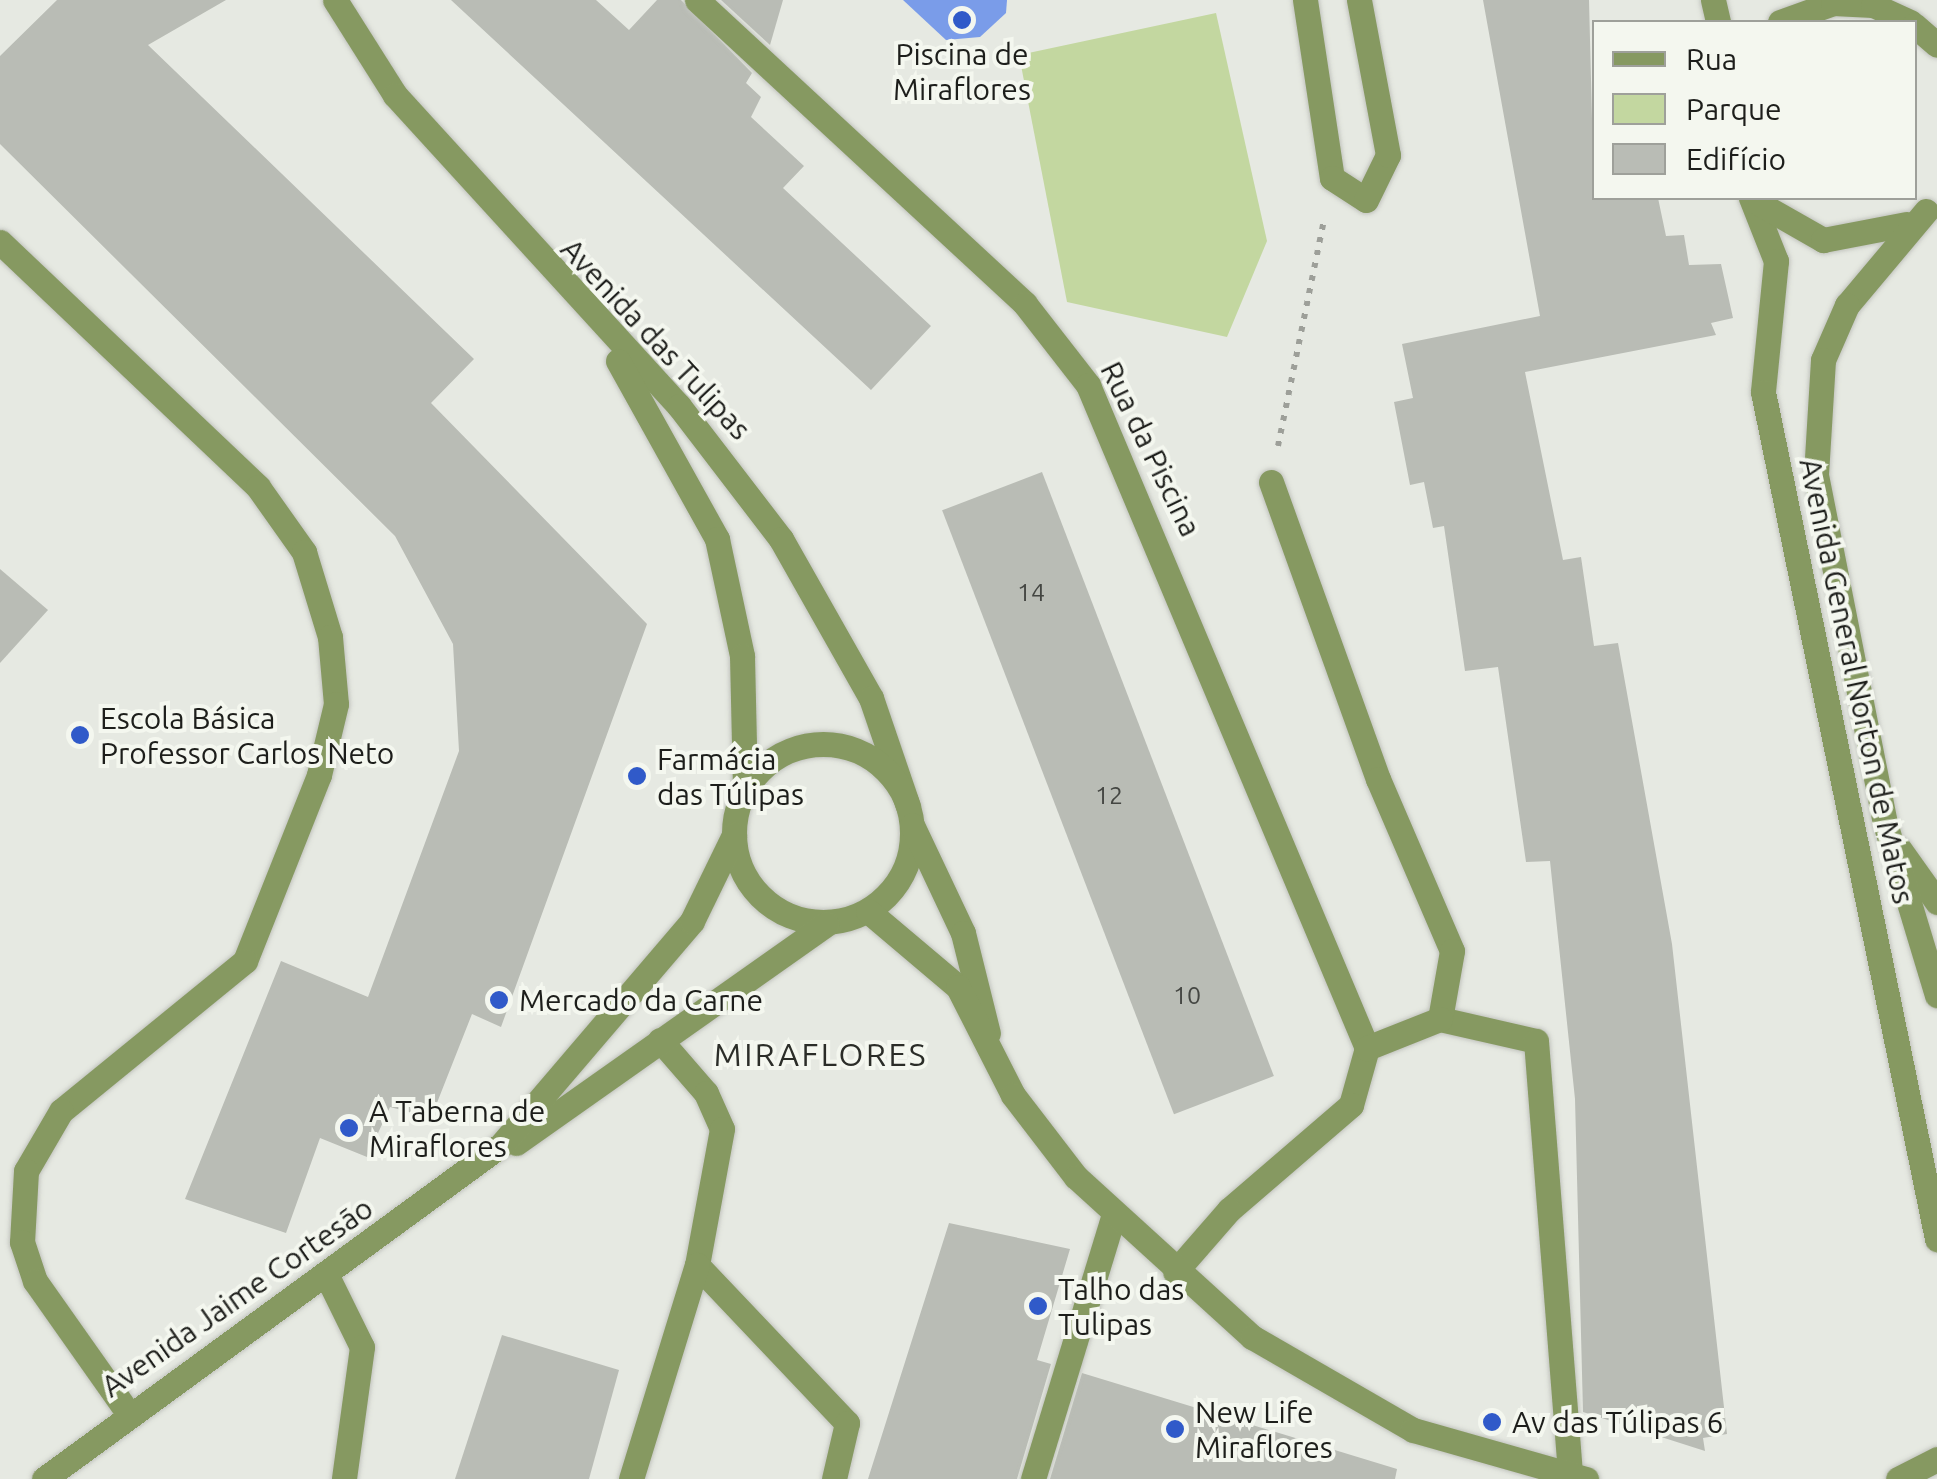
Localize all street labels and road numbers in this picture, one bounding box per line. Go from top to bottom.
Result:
street label: Avenida das Tulipas [554,231,758,447]
street label: Rua da Piscina [1093,356,1209,542]
street label: Avenida General Norton de Matos [1792,455,1922,907]
street label: Avenida Jaime Cortesão [94,1190,380,1404]

